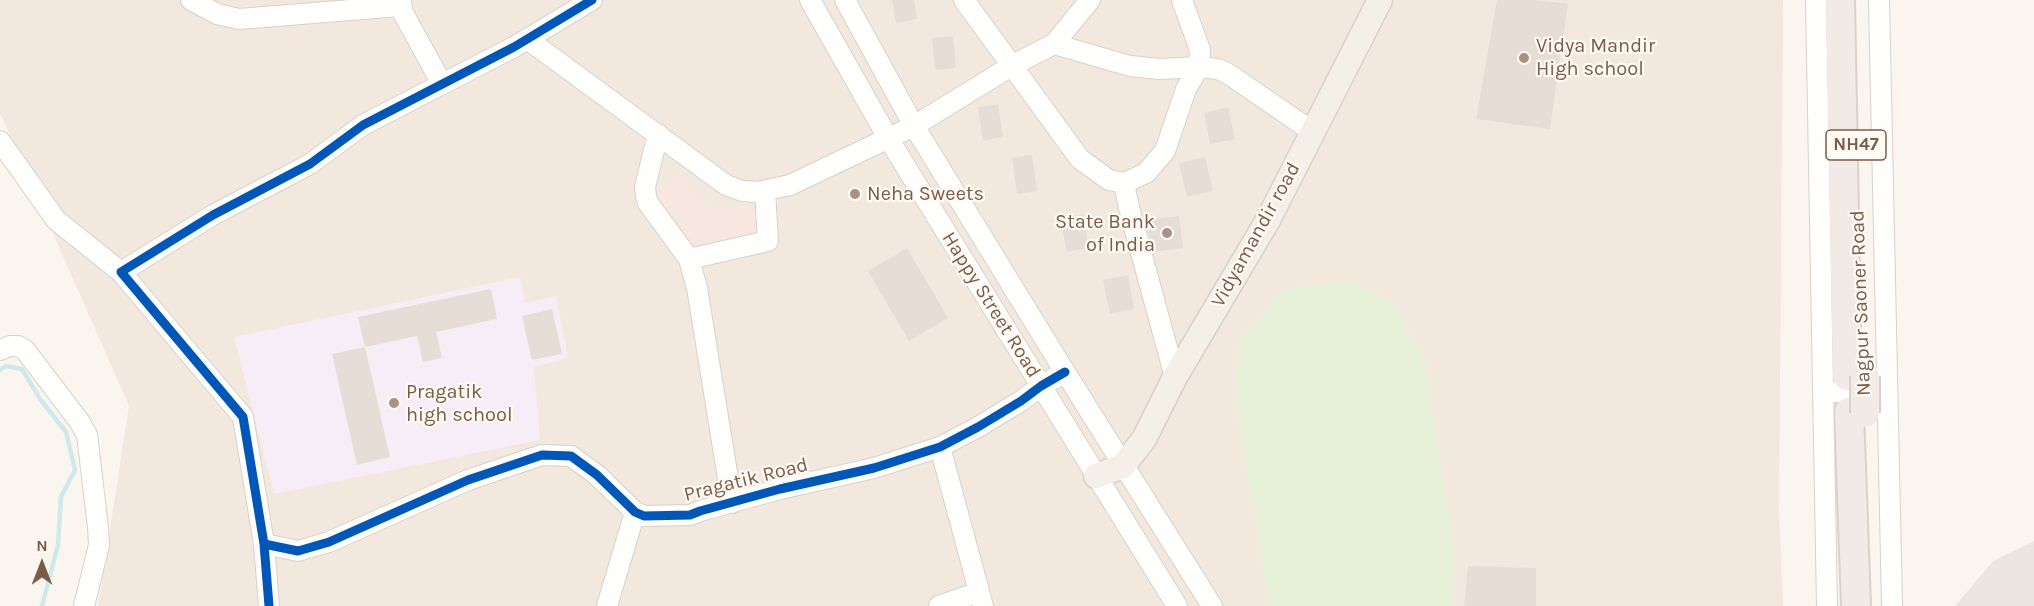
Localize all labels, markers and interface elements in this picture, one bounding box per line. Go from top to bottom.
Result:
place label: Vidya Mandir High school [1536,34,1655,81]
marker: Vidya Mandir High school [1517,51,1531,65]
road number: NH47 [1826,130,1886,160]
street label: Vidyamandir road [1206,158,1306,312]
place label: Neha Sweets [867,182,984,206]
marker: Neha Sweets [848,187,862,201]
place label: State Bank of India [1055,210,1155,257]
street label: Nagpur Saoner Road [1846,210,1876,396]
marker: State Bank of India [1160,226,1174,240]
street label: Happy Street Road [936,228,1046,382]
place label: Pragatik high school [406,380,512,427]
marker: Pragatik high school [387,396,401,410]
street label: Pragatik Road [681,453,811,507]
north arrow [12,534,72,594]
text: N [36,536,48,555]

